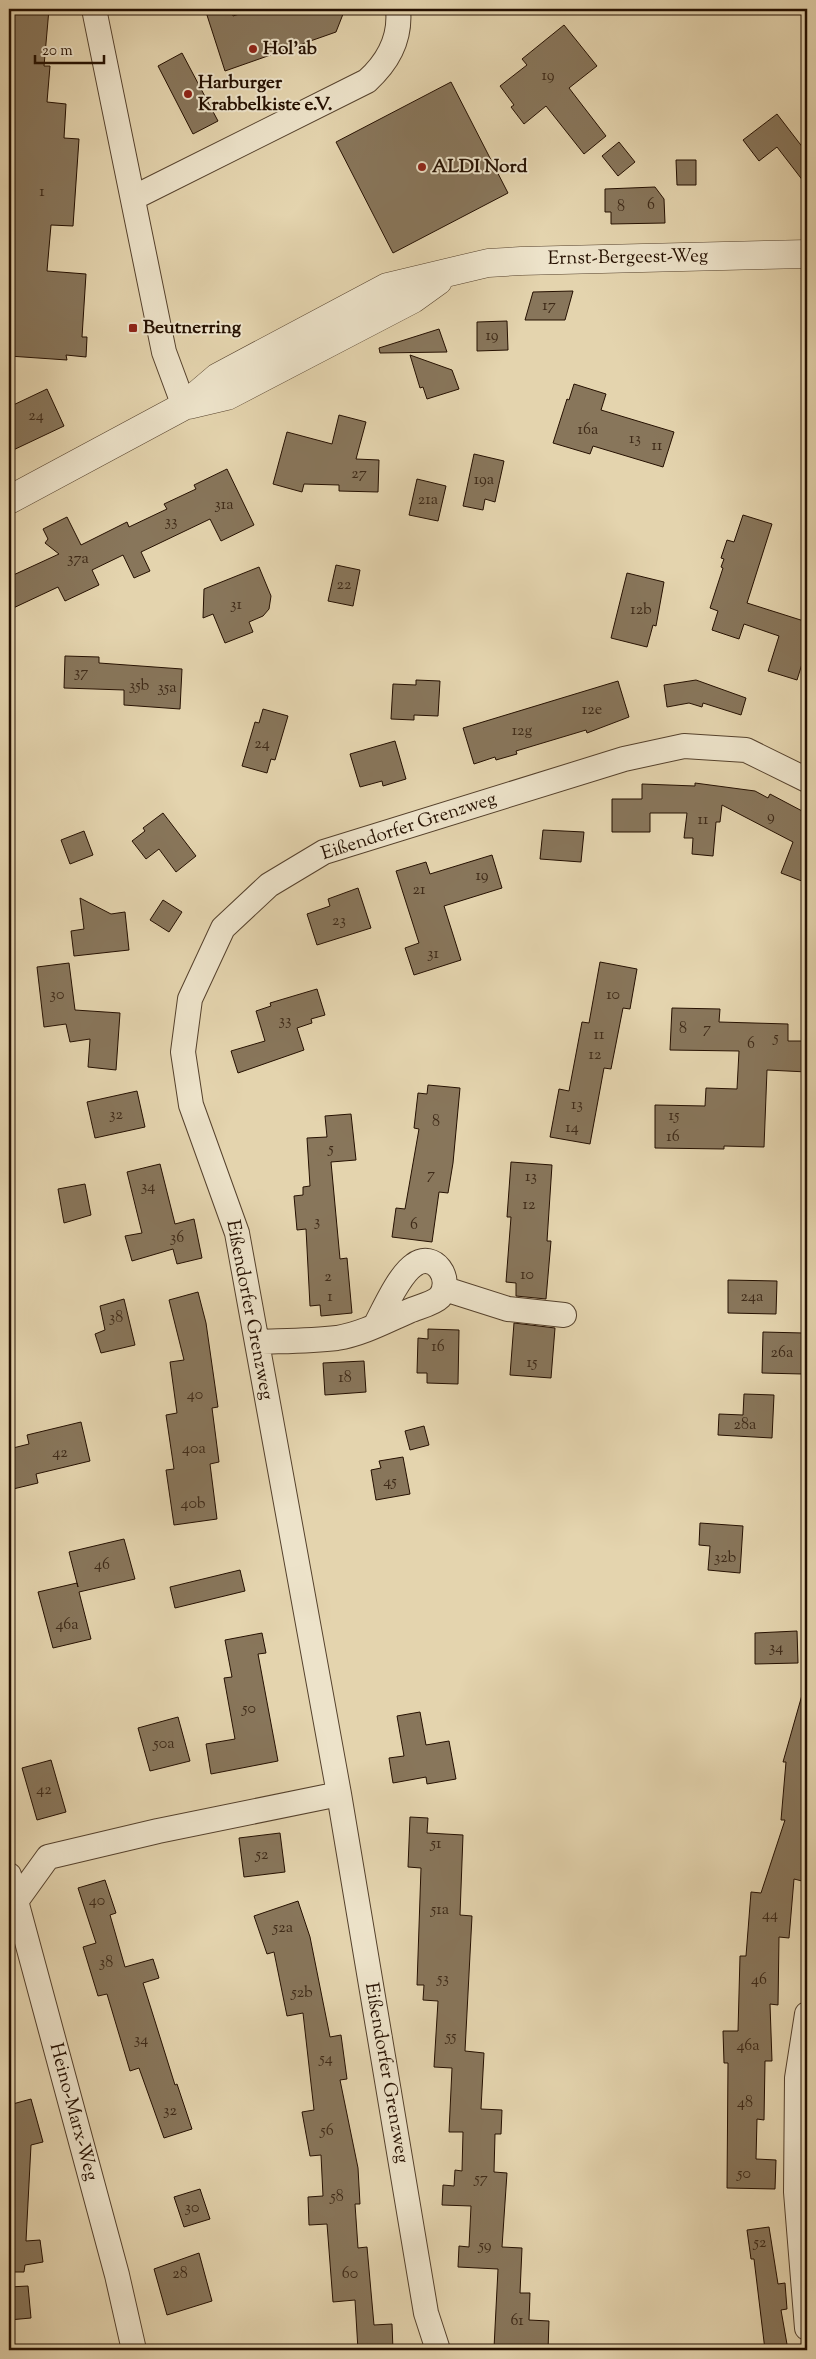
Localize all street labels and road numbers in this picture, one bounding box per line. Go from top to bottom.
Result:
street label: Ernst-Bergeest-Weg [547,243,709,273]
street label: Eißendorfer Grenzweg [318,786,500,868]
street label: Eißendorfer Grenzweg [218,1218,280,1402]
street label: Eißendorfer Grenzweg [357,1981,415,2165]
street label: Heino-Marx-Weg [42,2040,104,2184]

